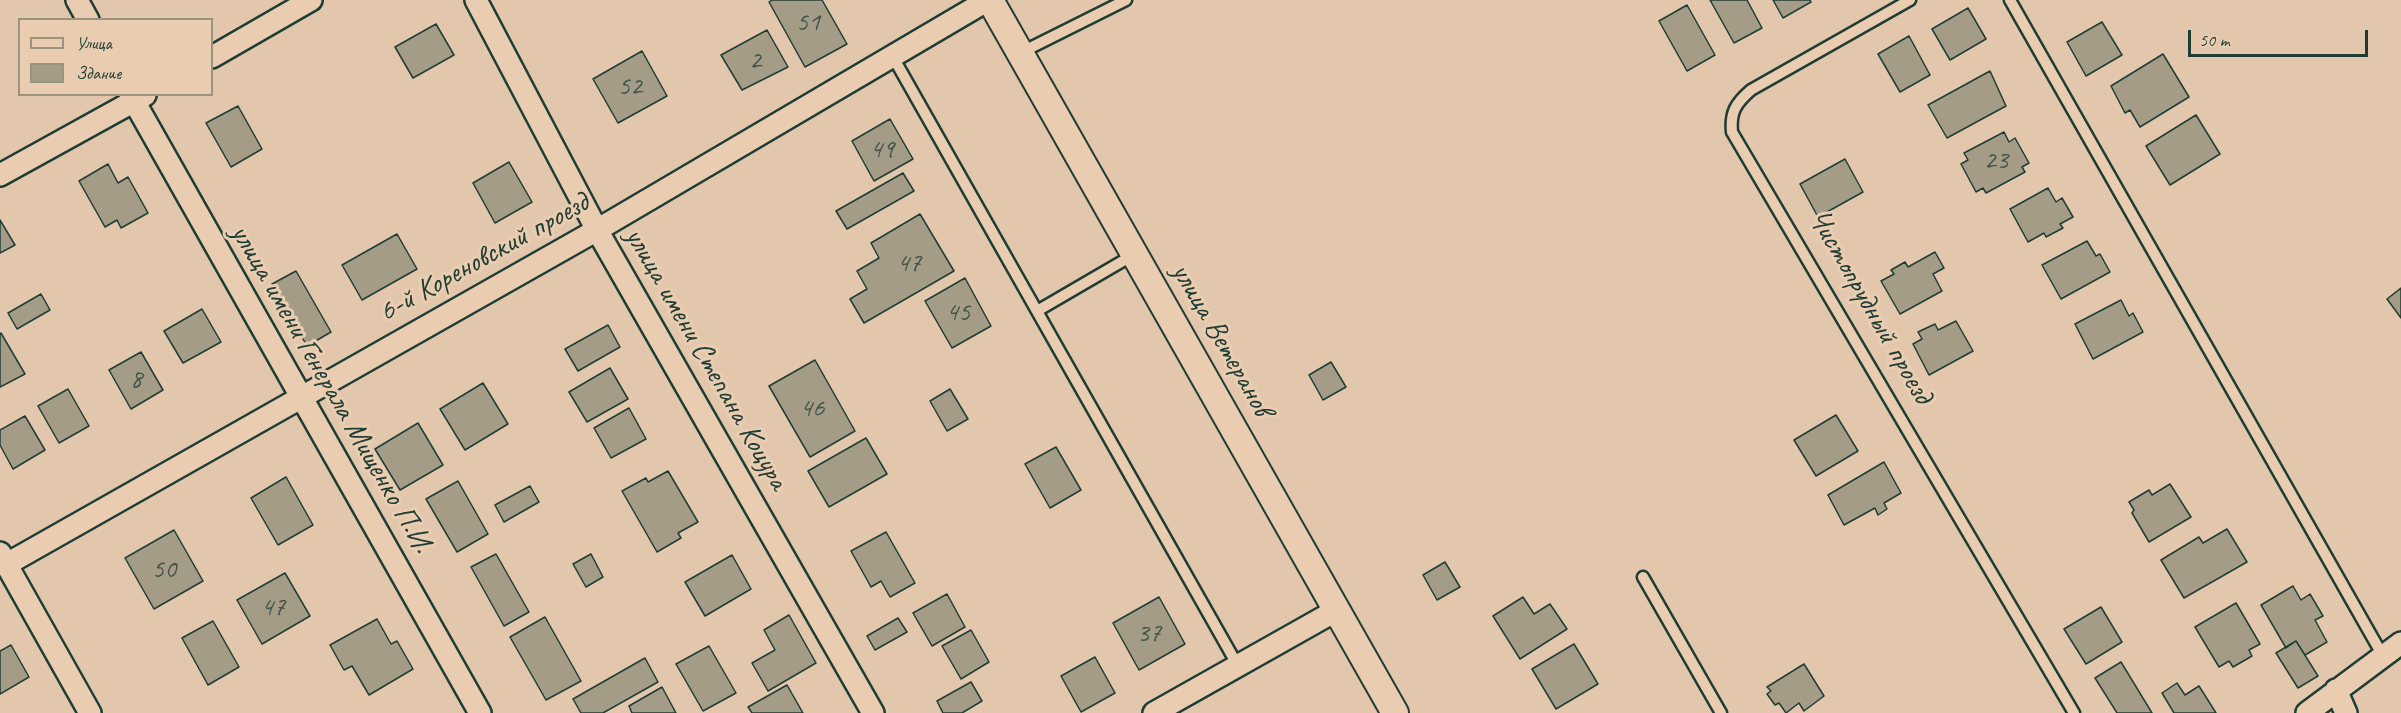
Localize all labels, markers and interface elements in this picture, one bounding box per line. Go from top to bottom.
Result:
house number: 51 [796,7,820,39]
legend [18,18,213,96]
scale bar [2191,18,2371,56]
text: 50 m [2199,29,2230,51]
text: Улица [76,32,112,54]
house number: 2 [749,45,761,77]
text: Здание [76,62,121,84]
house number: 52 [618,71,642,103]
house number: 49 [870,134,894,166]
house number: 23 [1984,145,2008,177]
street label: 6-й Кореновский проезд [373,185,595,331]
street label: Чистопрудный проезд [1800,203,1940,411]
street label: улица имени Генерала Мищенко П.И. [222,218,440,560]
street label: улица имени Степана Коцура [616,222,796,496]
house number: 47 [897,248,921,280]
street label: улица Ветеранов [1163,257,1279,423]
house number: 45 [946,297,970,329]
house number: 8 [130,364,142,396]
house number: 46 [800,393,824,425]
house number: 50 [152,554,176,586]
house number: 47 [261,592,285,624]
house number: 37 [1137,618,1161,650]

